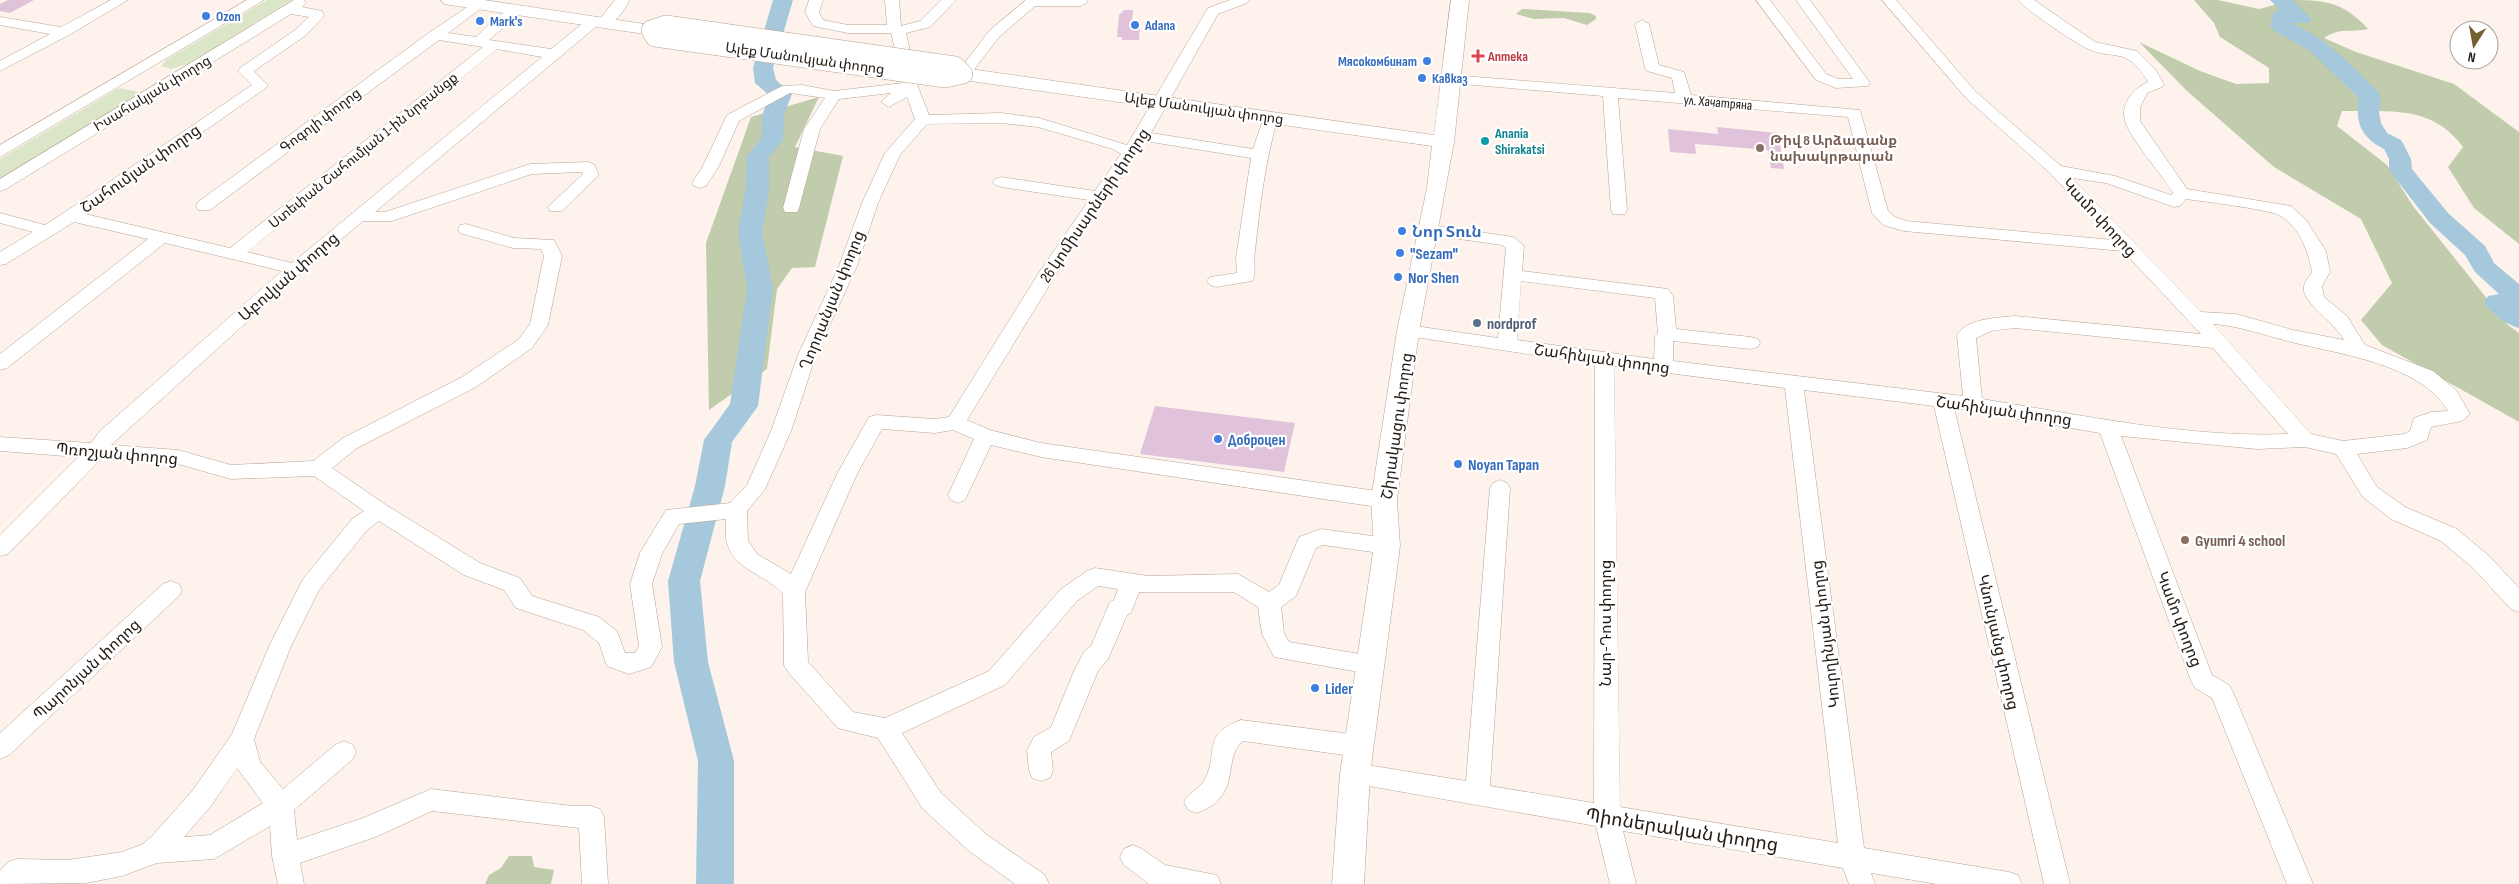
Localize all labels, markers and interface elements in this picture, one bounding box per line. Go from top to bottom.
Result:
place label: Ozon [216,8,241,25]
marker: Ozon [200,10,212,22]
place label: Mark's [490,13,523,30]
marker: Mark's [474,15,486,27]
place label: Adana [1144,17,1176,34]
marker: Adana [1129,19,1141,31]
north arrow [2449,20,2499,70]
street label: Ալեք Մանուկյան փողոց [724,39,886,78]
place label: Аптека [1487,48,1528,65]
text: N [2466,48,2477,66]
marker: Аптека [1472,50,1484,62]
street label: Իսահակյան փողոց [91,52,214,135]
place label: Мясокомбинат [1338,53,1417,70]
marker: Мясокомбинат [1421,55,1433,67]
street label: Ստեփան Շահումյան 1-ին նրբանցք [265,69,461,232]
place label: Кавказ [1432,70,1468,87]
marker: Кавказ [1416,72,1428,84]
street label: Գոգոլի փողոց [276,84,364,156]
street label: Ալեք Մանուկյան փողոց [1123,89,1285,128]
street label: ул. Хачатряна [1683,91,1753,114]
street label: Շահումյան փողոց [77,121,205,218]
street label: 26 կոմիսարների փողոց [1036,125,1154,287]
place label: Anania Shirakatsi [1494,125,1545,158]
place label: Թիվ 8 Արձագանք նախակրթարան [1770,132,1897,165]
marker: Anania Shirakatsi [1479,135,1491,147]
marker: Թիվ 8 Արձագանք նախակրթարան [1754,142,1766,154]
street label: Կամո փողոց [2058,175,2140,261]
place label: Նոր Տուն [1412,223,1482,242]
marker: Նոր Տուն [1396,225,1408,237]
street label: Ղորղանյան փողոց [796,228,869,373]
street label: Աբովյան փողոց [235,229,343,326]
place label: "Sezam" [1410,245,1458,264]
marker: "Sezam" [1394,247,1406,259]
place label: Nor Shen [1408,269,1459,288]
marker: Nor Shen [1392,271,1404,283]
place label: nordprof [1487,315,1537,334]
marker: nordprof [1471,317,1483,329]
street label: Շահինյան փողոց [1533,341,1671,378]
street label: Շիրակացու փողոց [1378,352,1417,501]
street label: Շահինյան փողոց [1935,393,2073,430]
place label: Доброцен [1228,431,1285,450]
marker: Доброцен [1212,433,1224,445]
street label: Պռոշյան փողոց [55,440,179,469]
place label: Noyan Tapan [1468,456,1539,475]
marker: Noyan Tapan [1452,458,1464,470]
place label: Gyumri 4 school [2195,532,2285,551]
marker: Gyumri 4 school [2179,534,2191,546]
street label: Կուրղինյան փողոց [1808,559,1845,709]
street label: Նար-Դոս փողոց [1597,560,1616,686]
street label: Կամո փողոց [2152,569,2205,670]
street label: Կնունյանց փողոց [1973,573,2022,712]
street label: Պարոնյան փողոց [29,615,145,725]
place label: Lider [1325,680,1353,699]
marker: Lider [1309,682,1321,694]
street label: Պիոներական փողոց [1584,804,1780,857]

